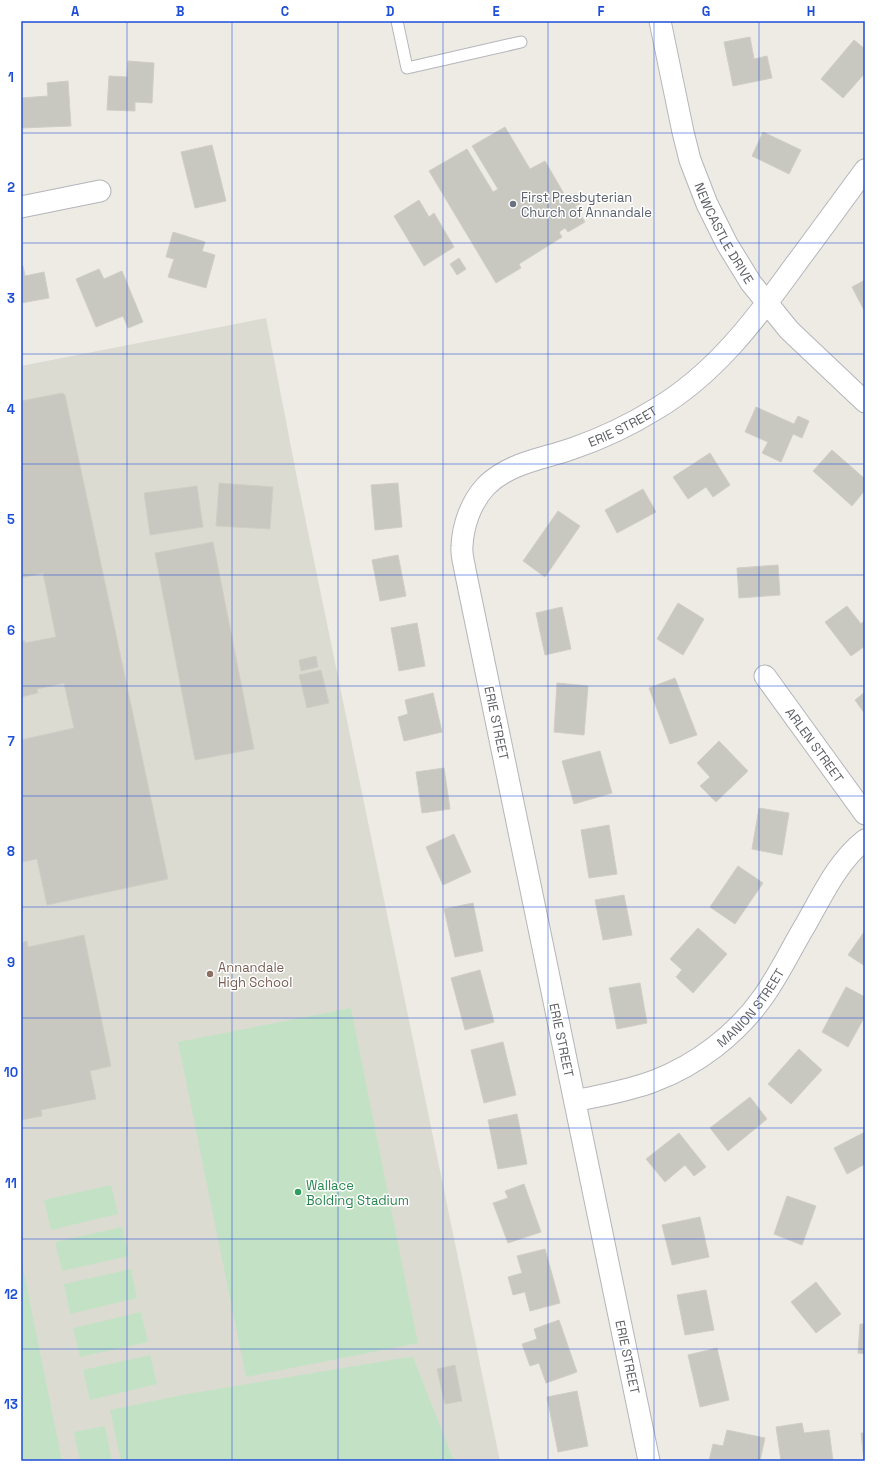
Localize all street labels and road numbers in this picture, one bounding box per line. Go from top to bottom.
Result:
street label: NEWCASTLE DRIVE [691,180,757,287]
street label: ERIE STREET [586,402,661,451]
street label: ERIE STREET [480,685,513,762]
street label: ARLEN STREET [782,704,848,786]
street label: MANION STREET [713,965,788,1051]
street label: ERIE STREET [545,1002,578,1079]
street label: ERIE STREET [611,1319,644,1396]

